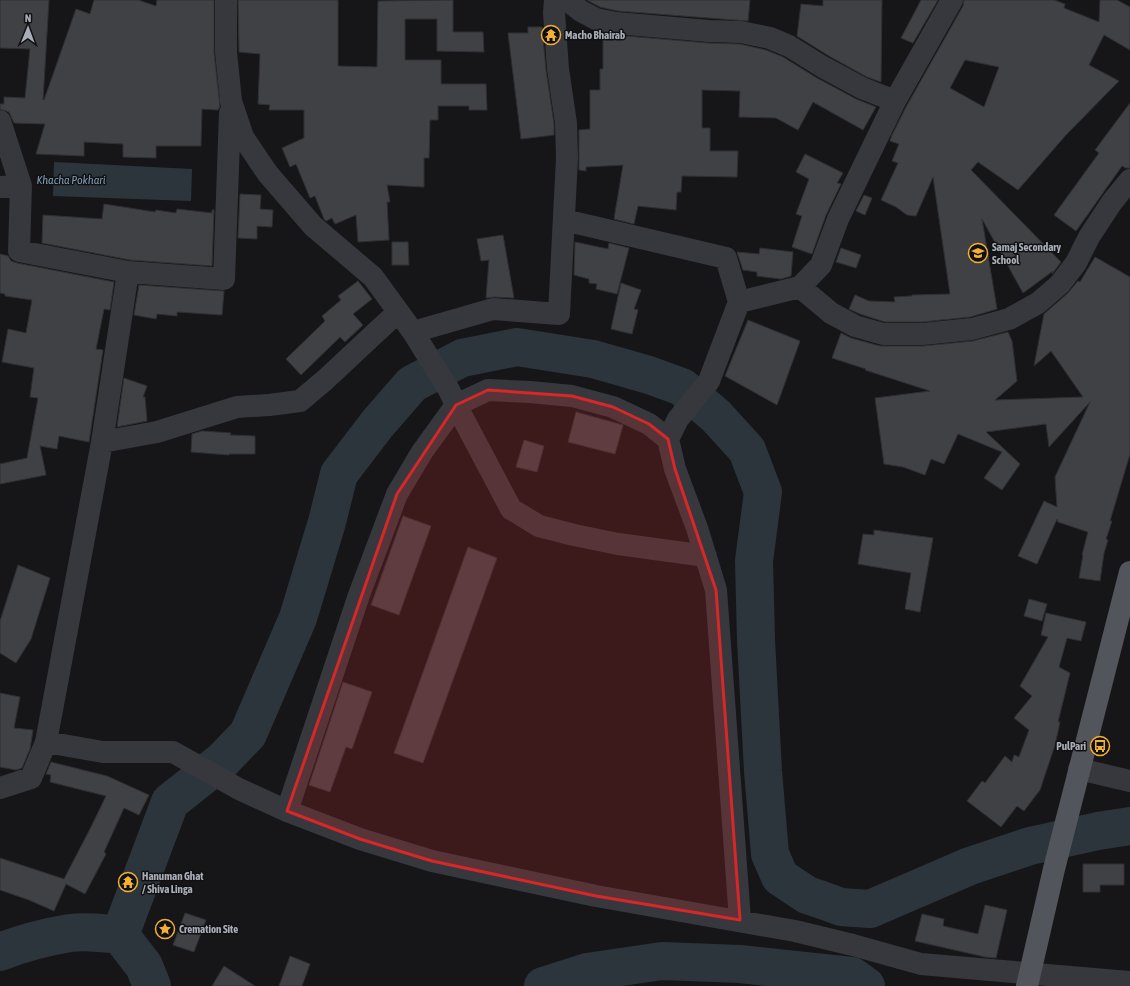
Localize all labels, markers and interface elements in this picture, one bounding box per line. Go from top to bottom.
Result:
north arrow [8,8,48,48]
text: N [25,12,32,24]
temple icon: Macho Bhairab [540,24,562,46]
place label: Macho Bhairab [565,29,625,41]
water label: Khacha Pokhari [36,173,106,187]
place label: Samaj Secondary School [992,241,1062,266]
school or university icon: Samaj Secondary School [967,242,989,264]
bus stop icon: PulPari [1089,735,1111,757]
place label: PulPari [1056,740,1086,752]
place label: Hanuman Ghat / Shiva Linga [142,870,204,895]
temple icon: Hanuman Ghat / Shiva Linga [117,871,139,893]
place icon: Cremation Site [154,918,176,940]
place label: Cremation Site [179,923,238,935]

